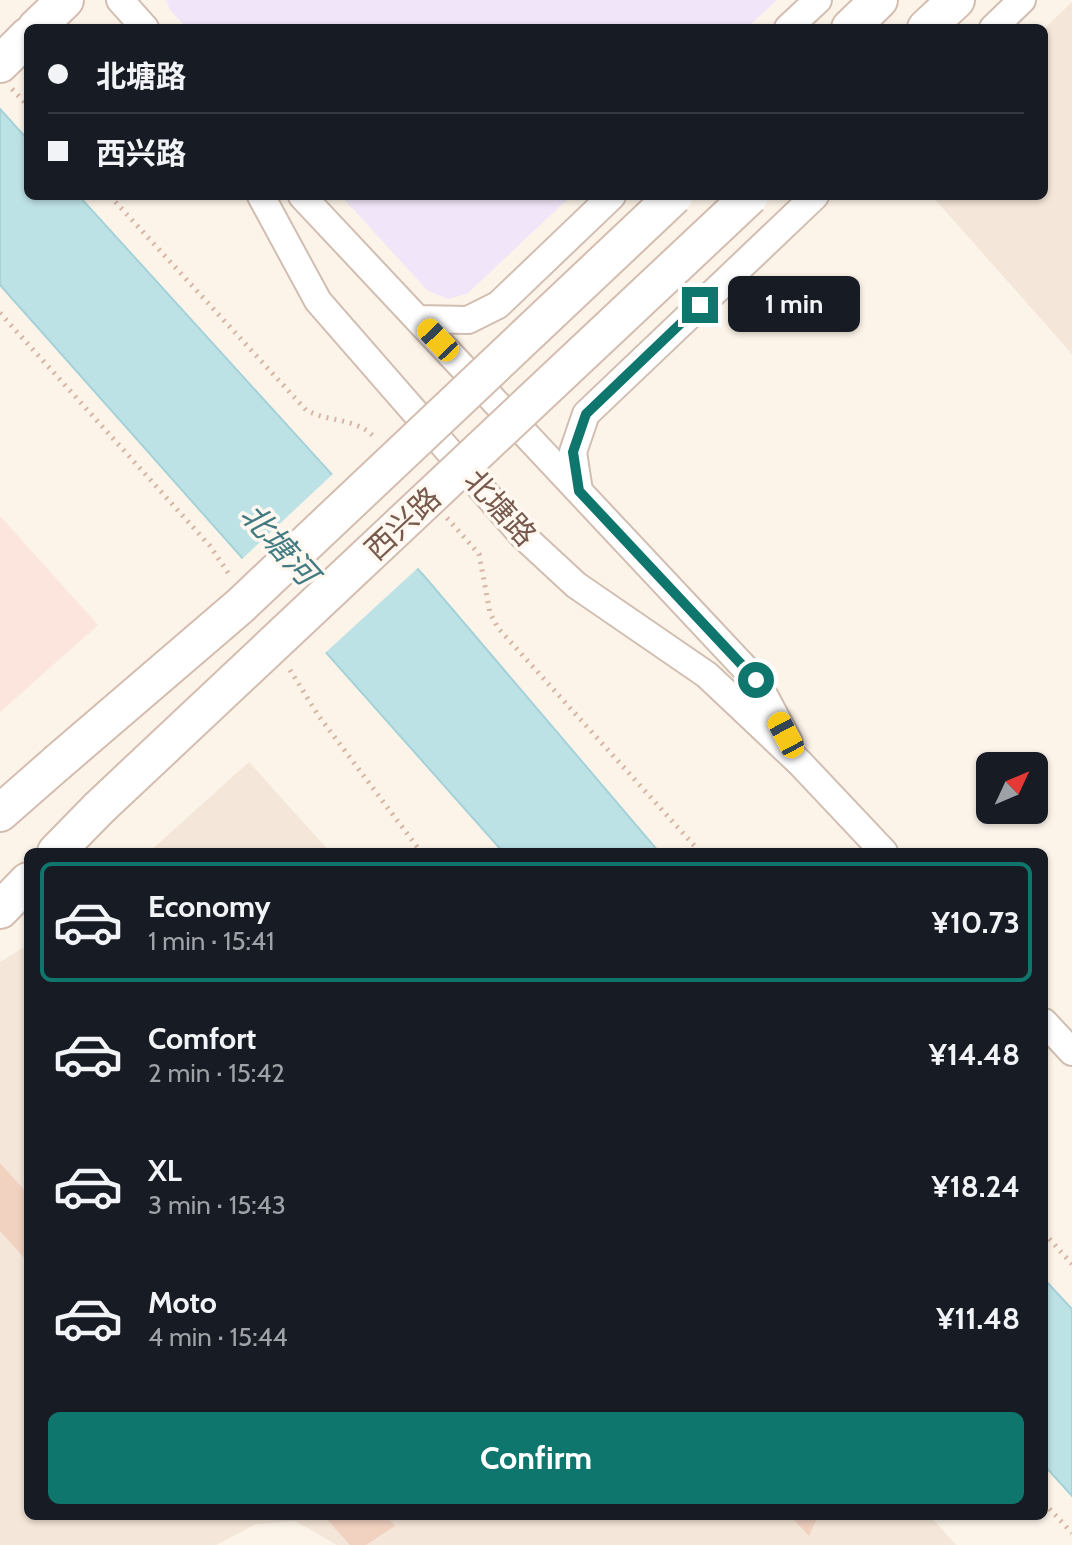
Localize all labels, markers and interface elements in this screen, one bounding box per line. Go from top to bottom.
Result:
text: 北塘路 [96,58,186,95]
text: 西兴路 [96,135,186,172]
callout: 1 min [728,277,860,333]
route end [682,287,718,323]
text: 1 min [765,288,823,320]
car [413,314,463,366]
street label: 北塘路 [457,462,544,553]
street label: 西兴路 [357,479,448,568]
water label: 北塘河 [233,495,330,597]
route start [738,662,774,698]
car [764,708,808,762]
north arrow [976,752,1048,824]
map controls [976,752,1048,824]
icon: car [52,886,124,958]
text: Economy [148,888,271,925]
text: ¥10.73 [932,904,1020,941]
text: 1 min · 15:41 [148,925,275,957]
icon: car [52,1018,124,1090]
text: Comfort [148,1020,256,1057]
text: ¥14.48 [929,1036,1020,1073]
text: 2 min · 15:42 [148,1057,285,1089]
icon: car [52,1150,124,1222]
text: XL [148,1152,182,1189]
text: ¥18.24 [932,1168,1020,1205]
text: 3 min · 15:43 [148,1189,286,1221]
icon: car [52,1282,124,1354]
text: Moto [148,1284,217,1321]
text: ¥11.48 [936,1300,1020,1337]
text: 4 min · 15:44 [148,1321,288,1353]
button: Confirm [48,1412,1024,1504]

